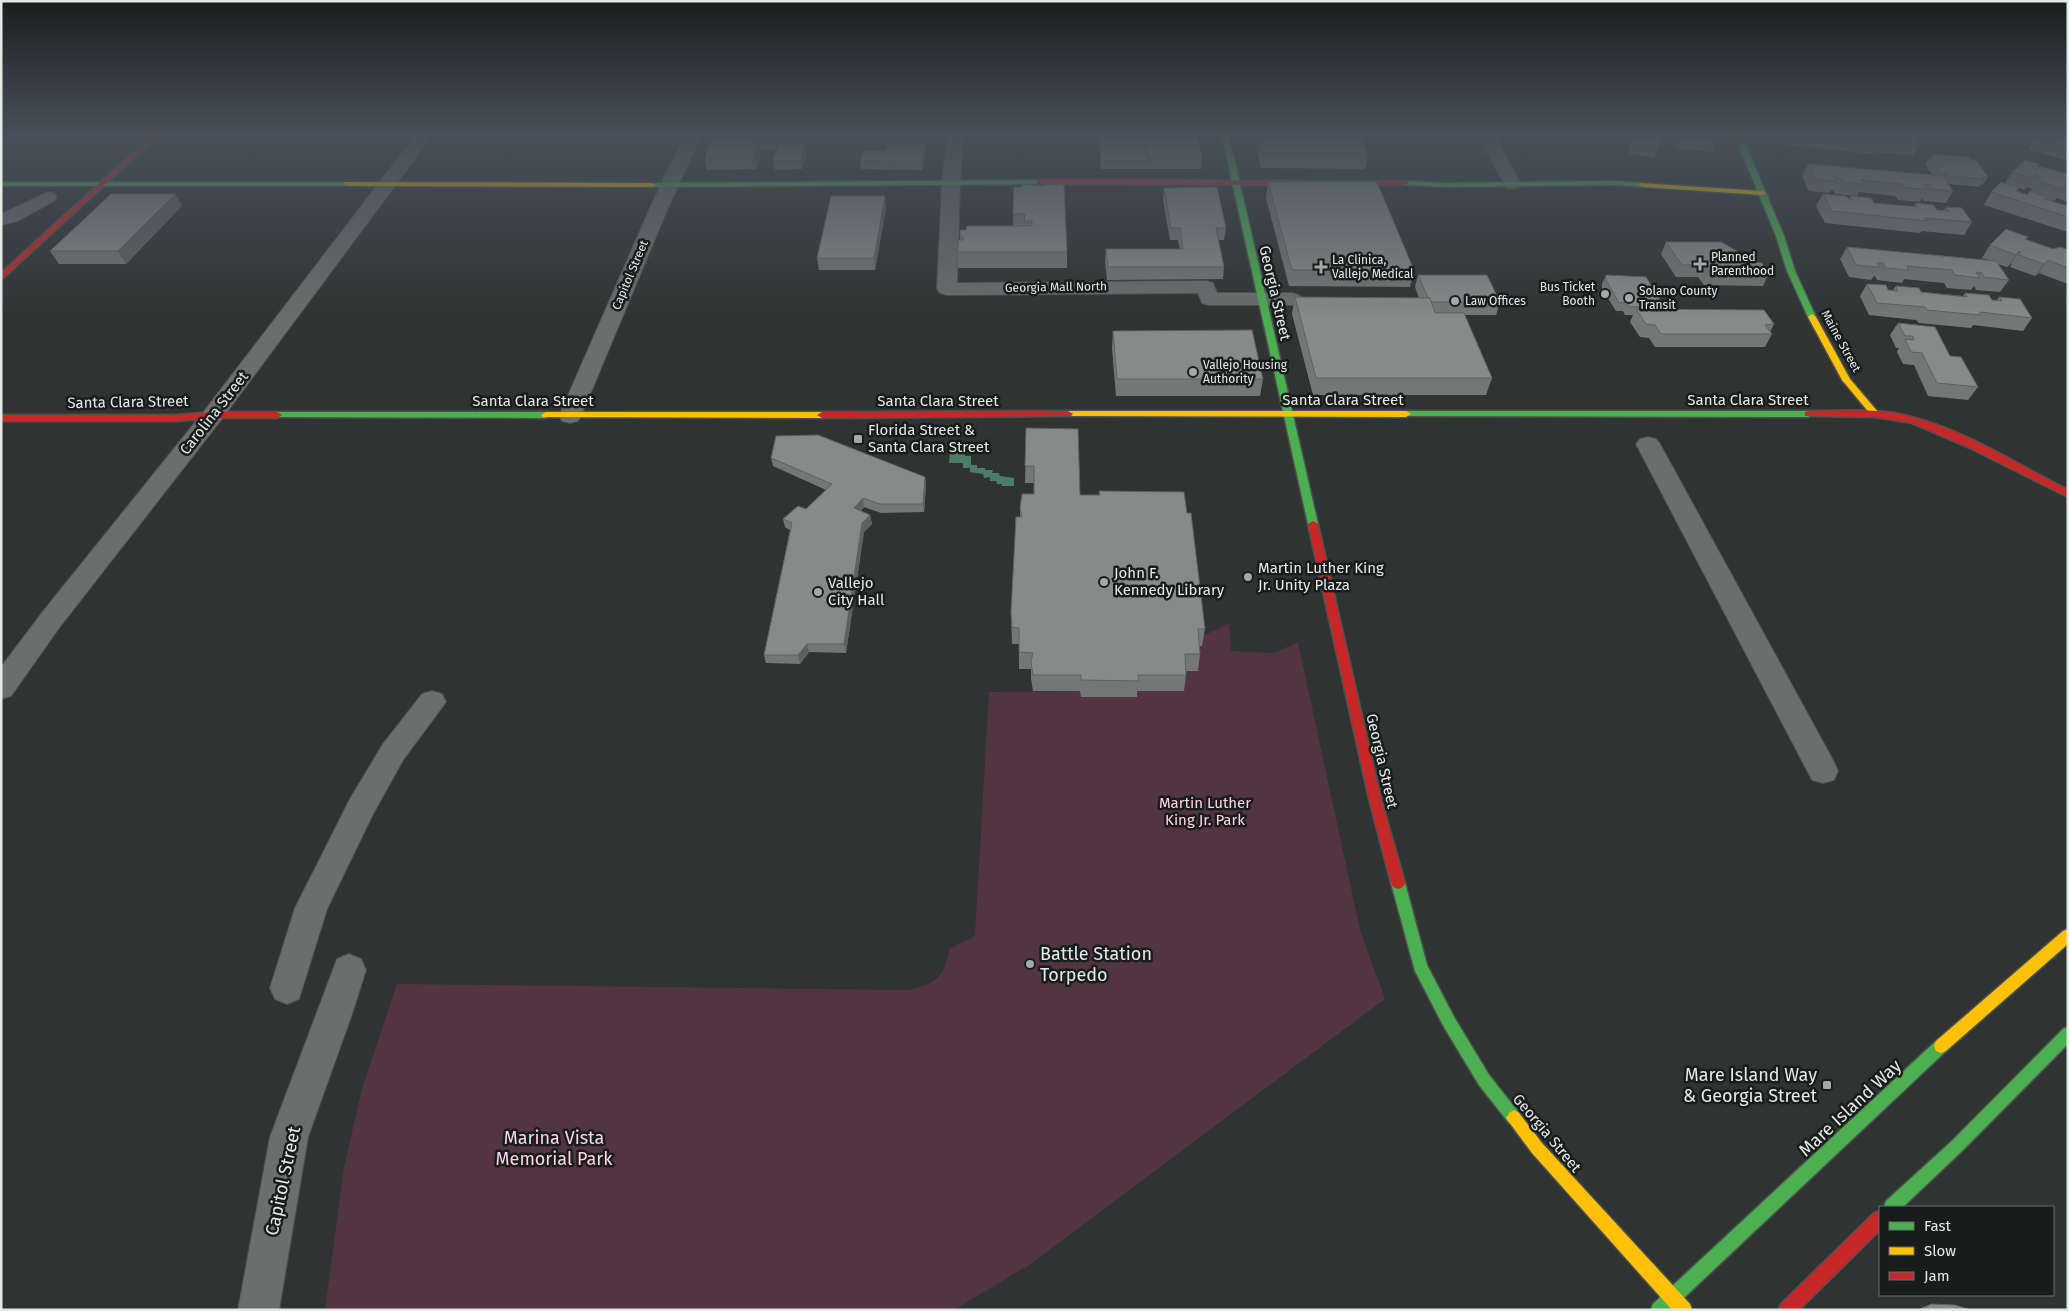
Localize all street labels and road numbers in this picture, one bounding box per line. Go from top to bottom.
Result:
street label: Capitol Street [609,238,651,312]
street label: Georgia Street [1255,244,1295,343]
street label: Georgia Mall North [1005,279,1107,295]
street label: Maine Street [1818,308,1864,375]
street label: Carolina Street [176,367,252,458]
street label: Santa Clara Street [1282,391,1404,409]
street label: Santa Clara Street [1687,391,1809,409]
street label: Santa Clara Street [67,392,189,412]
street label: Santa Clara Street [472,392,594,410]
street label: Santa Clara Street [877,392,999,410]
street label: Georgia Street [1362,712,1402,811]
street label: Mare Island Way [1794,1055,1906,1161]
street label: Georgia Street [1509,1090,1585,1176]
street label: Capitol Street [261,1124,305,1238]

